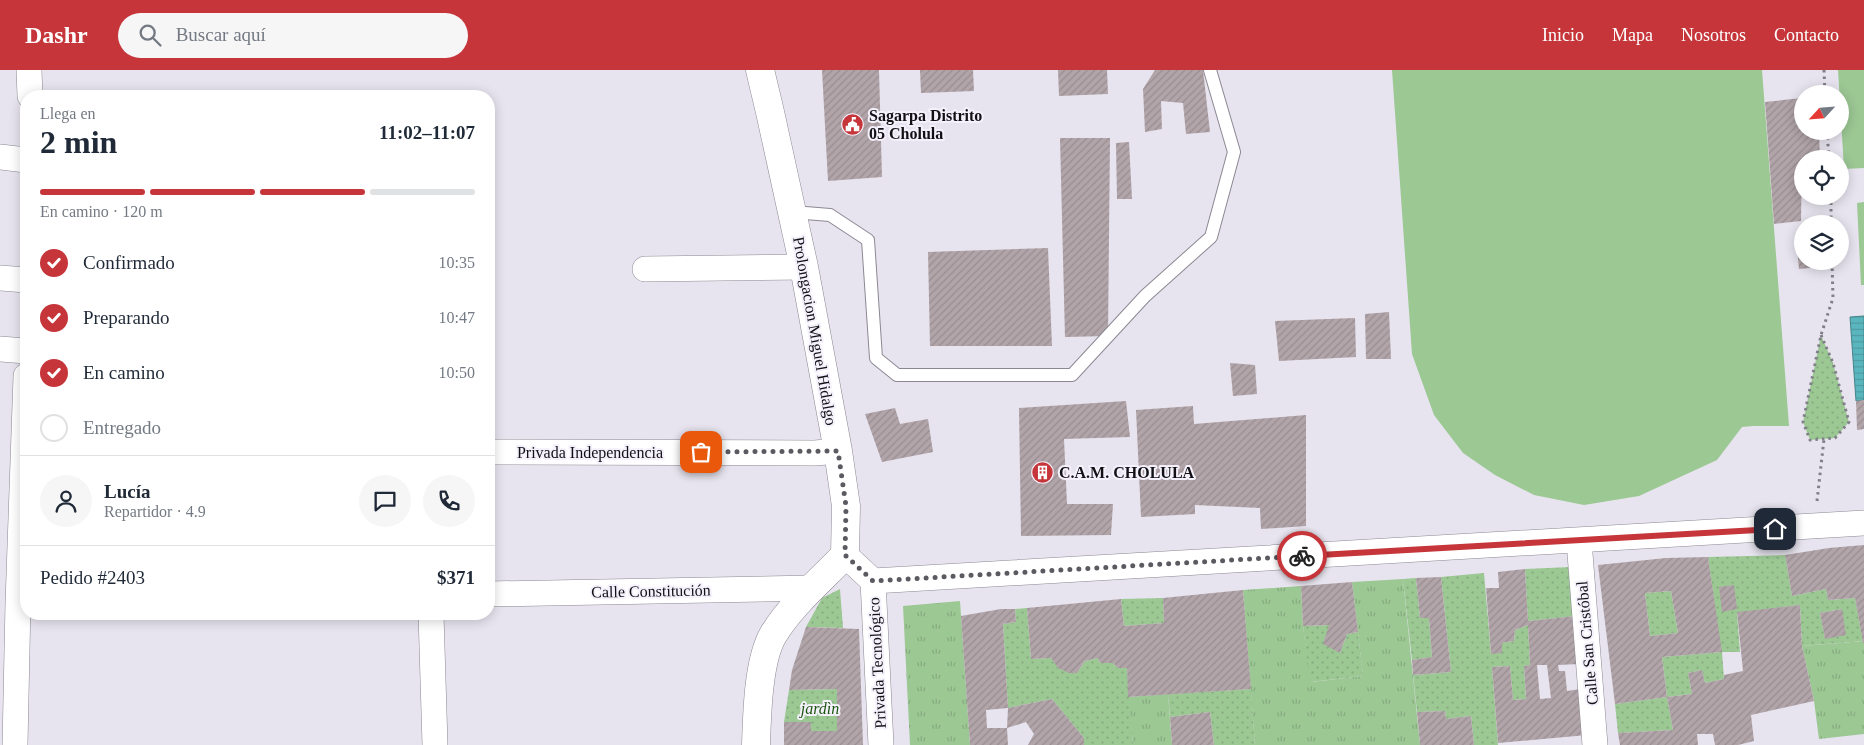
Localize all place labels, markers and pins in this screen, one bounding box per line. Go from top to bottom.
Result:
place label: Sagarpa Distrito 05 Cholula [869,107,982,142]
public building icon: Sagarpa Distrito 05 Cholula [841,112,865,136]
pin [680,431,722,473]
building icon: C.A.M. CHOLULA [1031,460,1055,484]
place label: C.A.M. CHOLULA [1059,464,1195,481]
pin [1754,508,1796,550]

